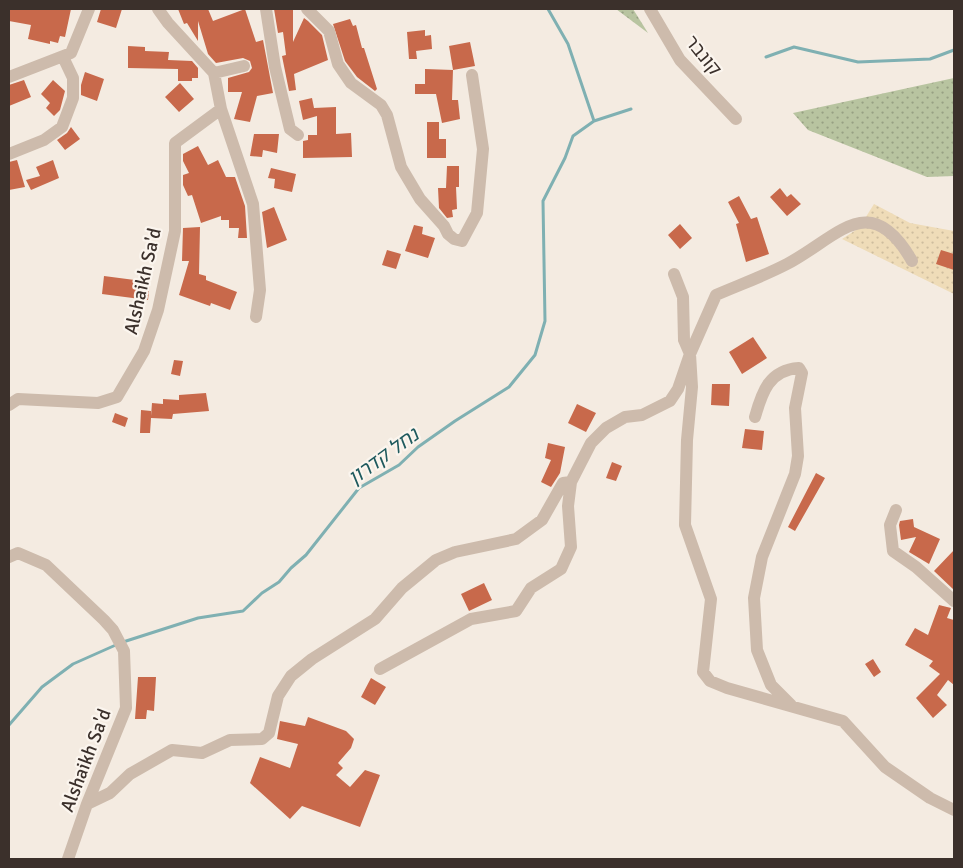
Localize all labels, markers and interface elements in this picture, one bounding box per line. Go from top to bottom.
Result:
street label: קונבר [680,31,727,81]
street label: Alshaikh Sa'd [119,226,167,337]
water label: נחל קדרון [343,422,425,490]
street label: Alshaikh Sa'd [55,705,117,815]

